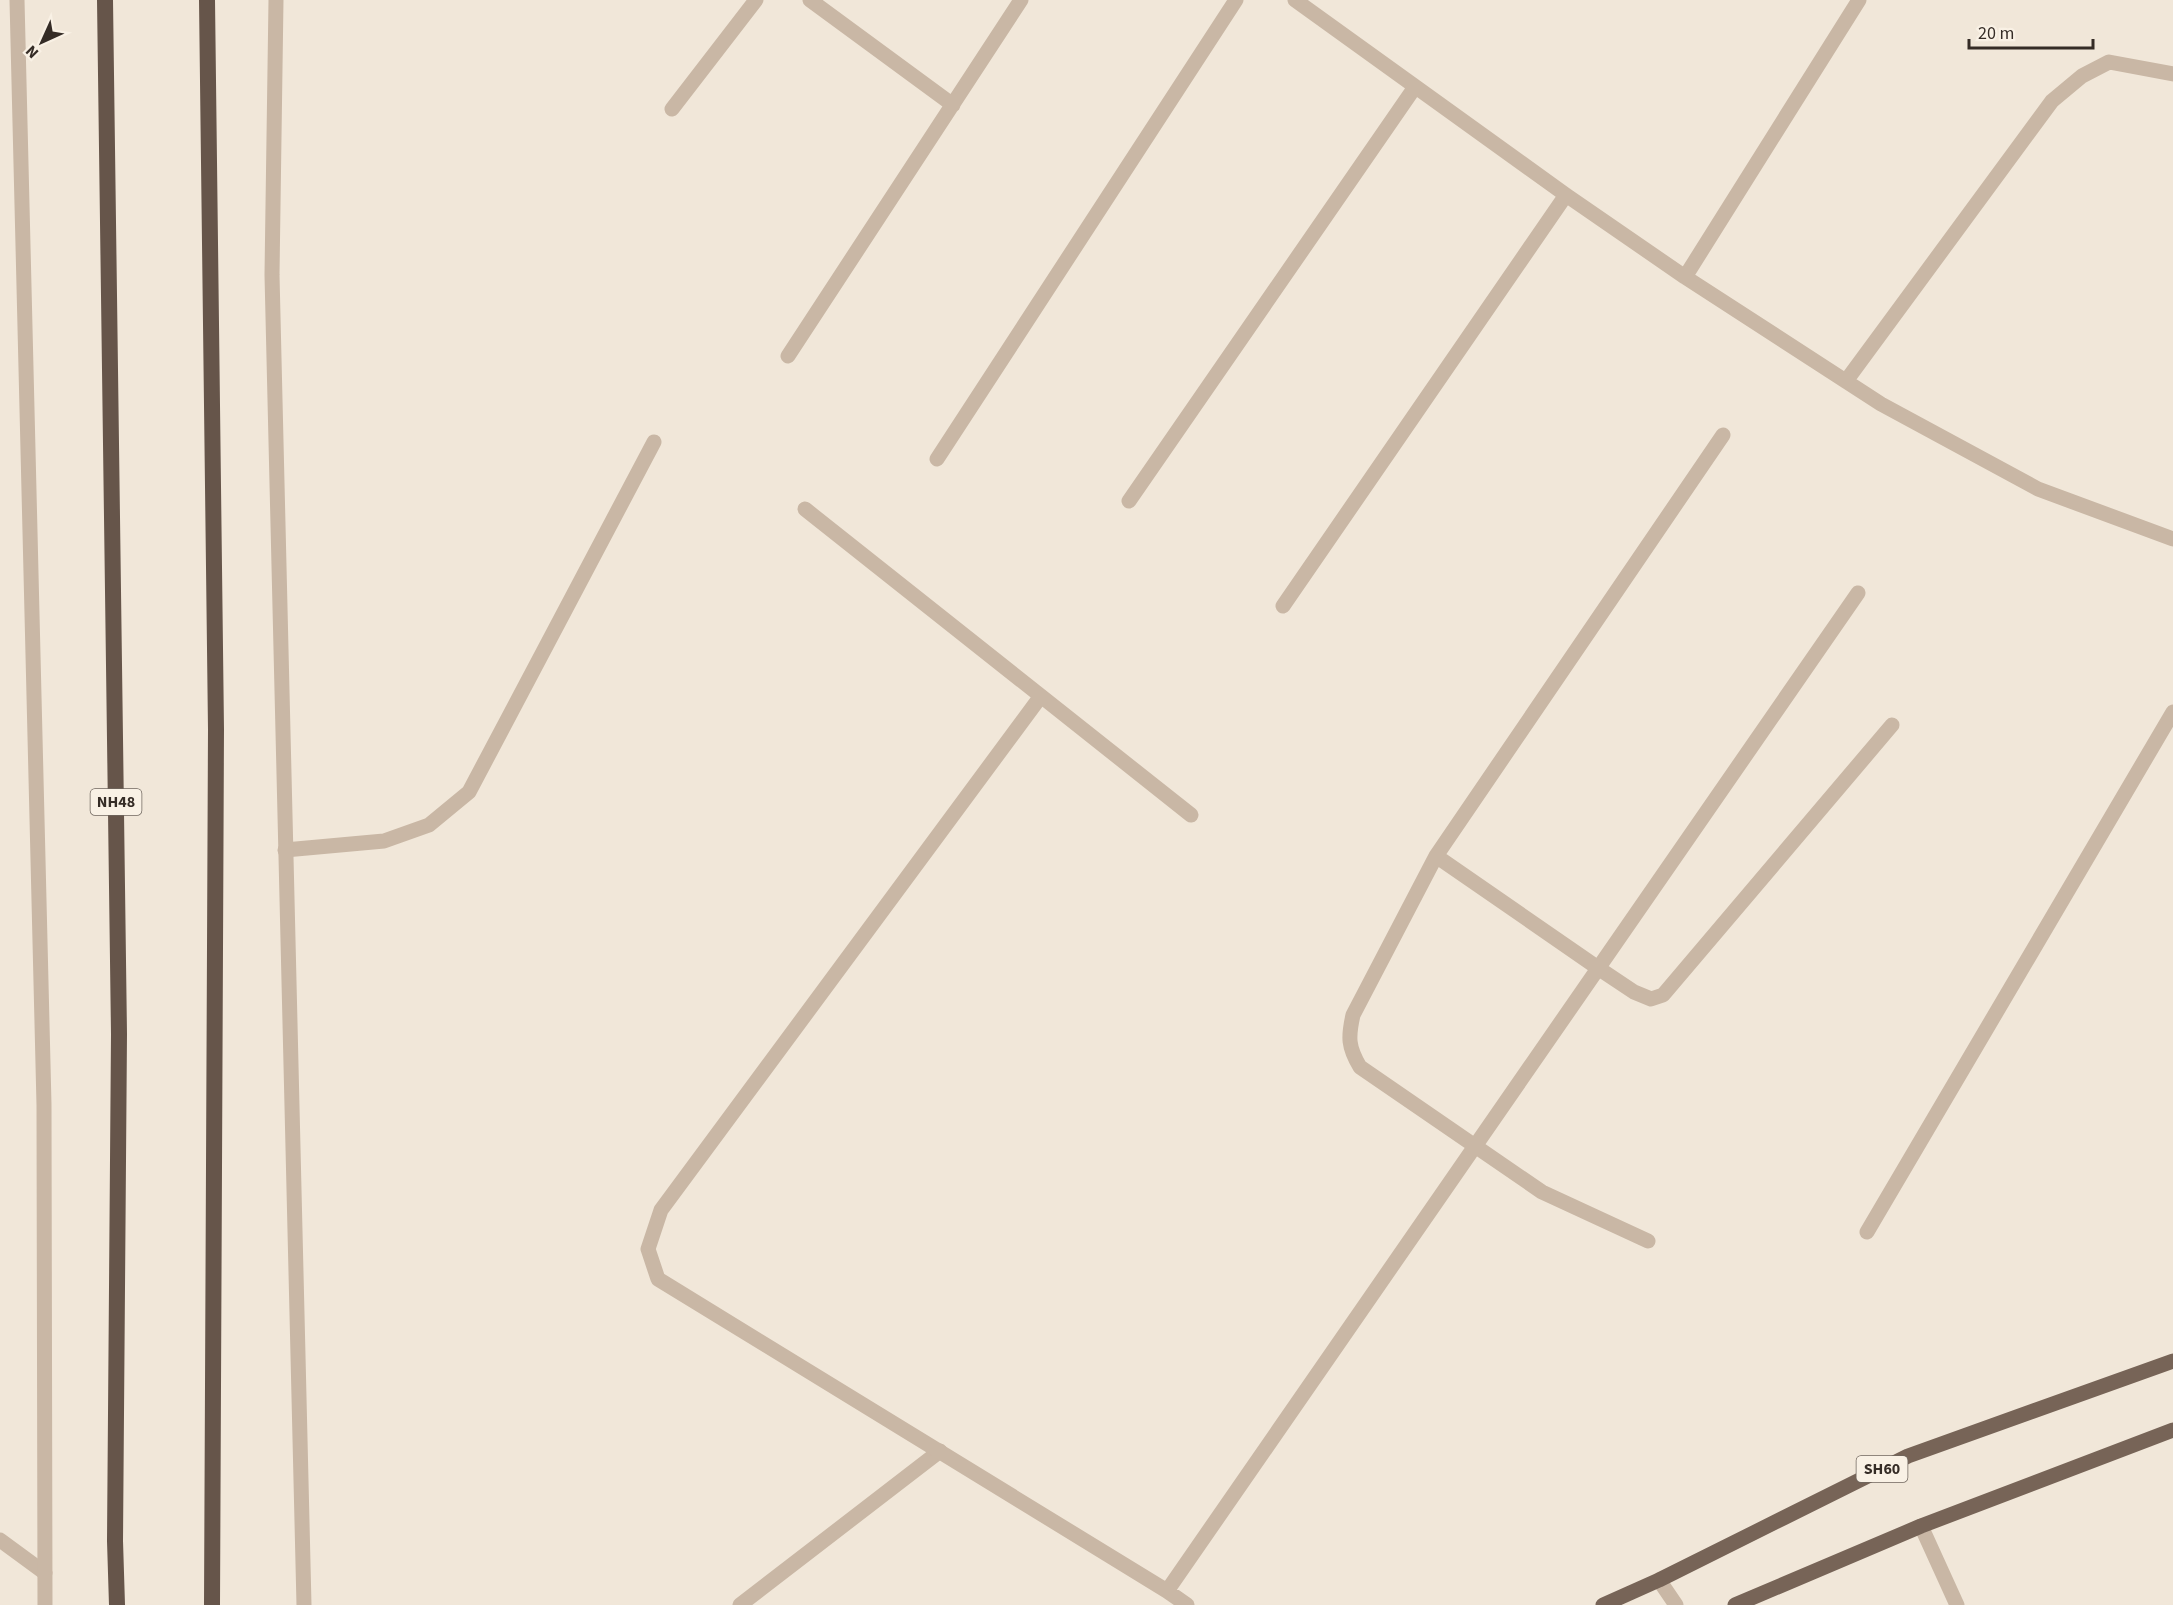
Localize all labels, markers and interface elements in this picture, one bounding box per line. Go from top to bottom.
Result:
north arrow [12,12,72,72]
scale bar [1969,12,2094,50]
text: 20 m [1978,21,2014,46]
text: N [21,40,44,63]
road number: NH48 [90,789,142,815]
road number: SH60 [1856,1456,1908,1482]

